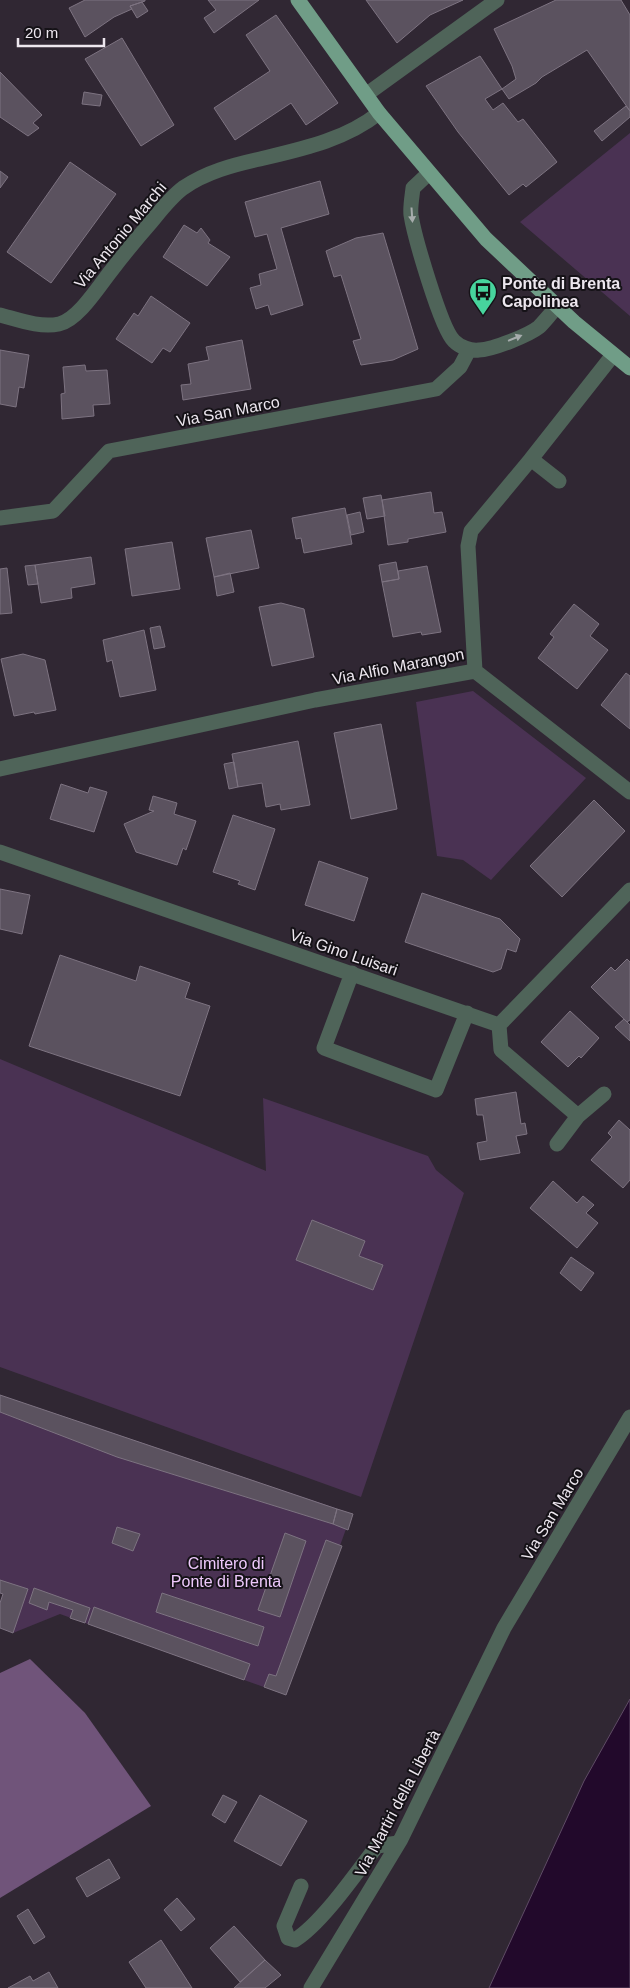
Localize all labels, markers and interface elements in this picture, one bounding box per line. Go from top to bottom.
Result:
scale bar [18,15,104,47]
text: 20 m [25,24,58,41]
street label: Via Antonio Marchi [71,179,170,292]
one-way arrow [409,207,417,223]
place label: Ponte di Brenta Capolinea [502,275,620,310]
bus stop icon: Ponte di Brenta Capolinea [468,277,498,316]
one-way arrow [508,333,522,341]
street label: Via San Marco [175,393,281,430]
street label: Via Alfio Marangon [331,645,465,688]
street label: Via Gino Luisari [288,926,400,979]
street label: Via San Marco [518,1465,587,1563]
park label: Cimitero di Ponte di Brenta [171,1555,281,1590]
street label: Via Martiri della Libertà [352,1727,443,1879]

